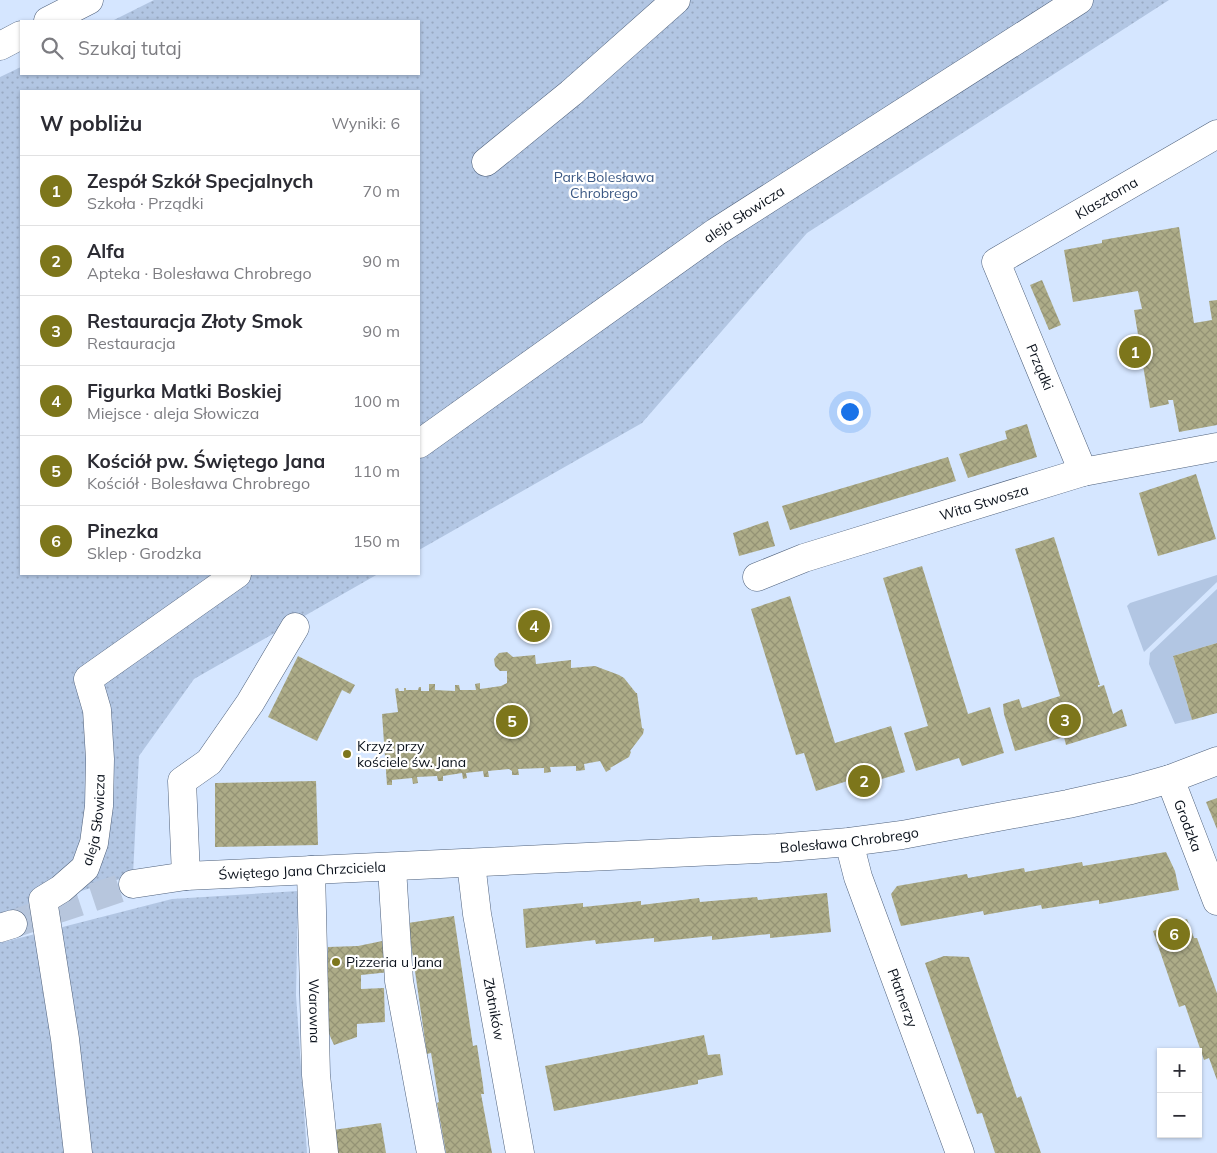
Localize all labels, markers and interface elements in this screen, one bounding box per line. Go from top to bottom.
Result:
search box [20,20,420,75]
icon: search [38,34,66,62]
text: Szukaj tutaj [78,36,181,60]
text: W pobliżu [40,110,142,136]
text: Wyniki: 6 [331,113,400,133]
park label: Park Bolesława Chrobrego [554,168,654,202]
text: Zespół Szkół Specjalnych [87,169,314,193]
street label: Klasztorna [1072,173,1141,223]
text: 1 [51,181,61,201]
text: 70 m [363,181,400,201]
street label: aleja Słowicza [700,182,788,247]
text: Szkoła · Prządki [87,193,203,213]
text: Alfa [87,239,125,263]
text: 2 [51,251,61,271]
text: 90 m [363,251,400,271]
text: Apteka · Bolesława Chrobrego [87,263,312,283]
text: Restauracja Złoty Smok [87,309,303,333]
text: 3 [51,321,61,341]
text: 90 m [363,321,400,341]
text: Restauracja [87,333,176,353]
pin: 1 [1119,333,1151,371]
street label: Prządki [1022,341,1058,393]
text: Figurka Matki Boskiej [87,379,282,403]
text: 4 [51,391,61,411]
text: 100 m [353,391,400,411]
your location [837,399,863,425]
text: Miejsce · aleja Słowicza [87,403,259,423]
text: Kościół pw. Świętego Jana [87,449,325,473]
text: 5 [51,461,61,481]
text: 110 m [353,461,400,481]
text: Kościół · Bolesława Chrobrego [87,473,310,493]
street label: Wita Stwosza [937,480,1031,525]
text: Pinezka [87,519,159,543]
text: 6 [51,531,61,551]
text: 150 m [353,531,400,551]
text: Sklep · Grodzka [87,543,202,563]
pin: 4 [518,607,550,645]
pin: 3 [1049,701,1081,739]
pin: 5 [496,702,528,740]
place label: Krzyż przy kościele św. Jana [357,737,466,771]
marker: Krzyż przy kościele św. Jana [341,748,353,760]
pin: 2 [848,762,880,800]
street label: aleja Słowicza [78,774,109,868]
street label: Grodzka [1170,797,1206,854]
street label: Bolesława Chrobrego [779,823,920,857]
street label: Świętego Jana Chrzciciela [218,858,386,883]
pin: 6 [1158,915,1190,953]
place label: Pizzeria u Jana [346,953,442,971]
marker: Pizzeria u Jana [330,956,342,968]
street label: Płatnerzy [884,966,922,1030]
street label: Złotników [480,976,509,1042]
street label: Warowna [305,978,324,1044]
map controls [1157,1048,1202,1138]
button: + [1157,1048,1202,1093]
button: − [1157,1093,1202,1138]

